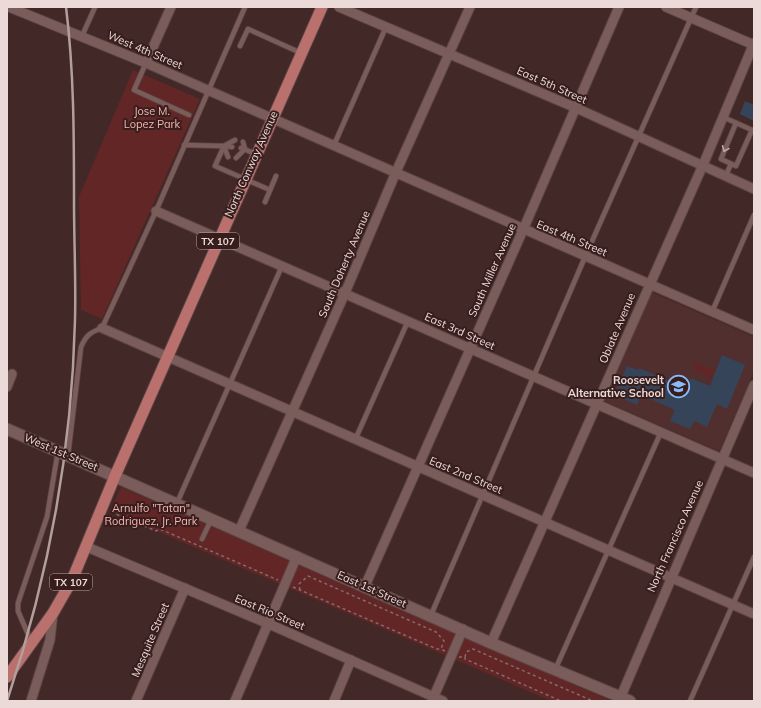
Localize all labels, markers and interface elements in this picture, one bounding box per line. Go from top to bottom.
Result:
street label: West 4th Street [105,28,185,72]
street label: East 5th Street [515,63,589,107]
park label: Jose M. Lopez Park [124,104,181,131]
street label: North Conway Avenue [221,109,281,219]
one-way arrow [722,144,730,152]
street label: South Doherty Avenue [315,208,373,320]
street label: East 4th Street [535,217,610,259]
street label: South Miller Avenue [465,221,519,319]
road number: TX 107 [197,233,239,249]
street label: Oblate Avenue [596,291,638,365]
street label: East 3rd Street [423,309,497,353]
place label: Roosevelt Alternative School [568,373,664,400]
school or university icon: Roosevelt Alternative School [666,373,692,399]
street label: West 1st Street [22,430,100,474]
street label: East 2nd Street [427,453,505,497]
street label: North Francisco Avenue [644,478,706,594]
park label: Arnulfo "Tatan" Rodriguez, Jr. Park [105,501,198,528]
street label: East 1st Street [335,568,409,611]
road number: TX 107 [50,574,92,590]
street label: East Rio Street [233,591,307,633]
street label: Mesquite Street [128,601,172,679]

